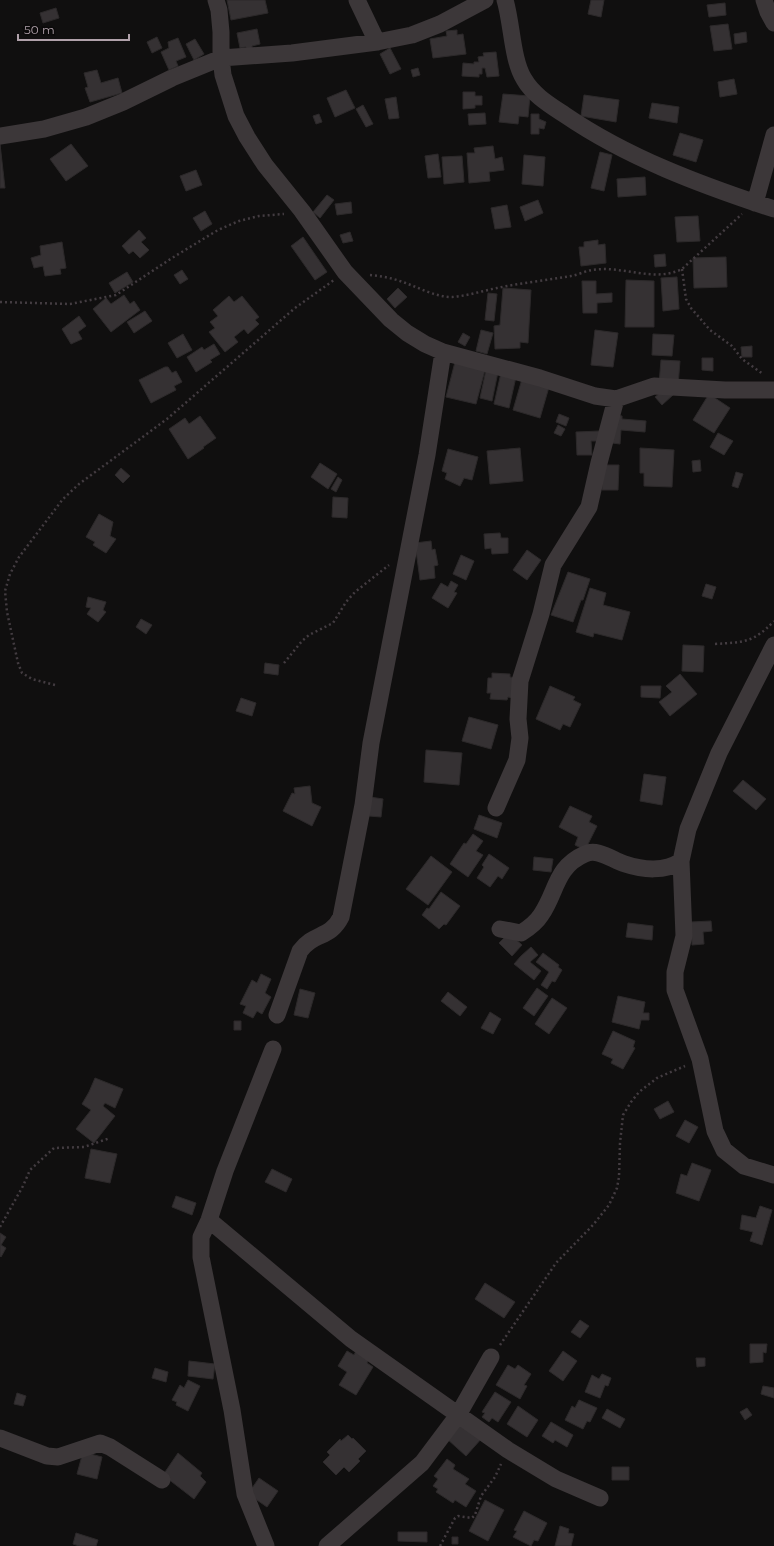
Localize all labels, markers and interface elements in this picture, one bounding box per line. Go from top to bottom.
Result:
scale bar [18,16,129,42]
text: 50 m [24,22,55,37]

